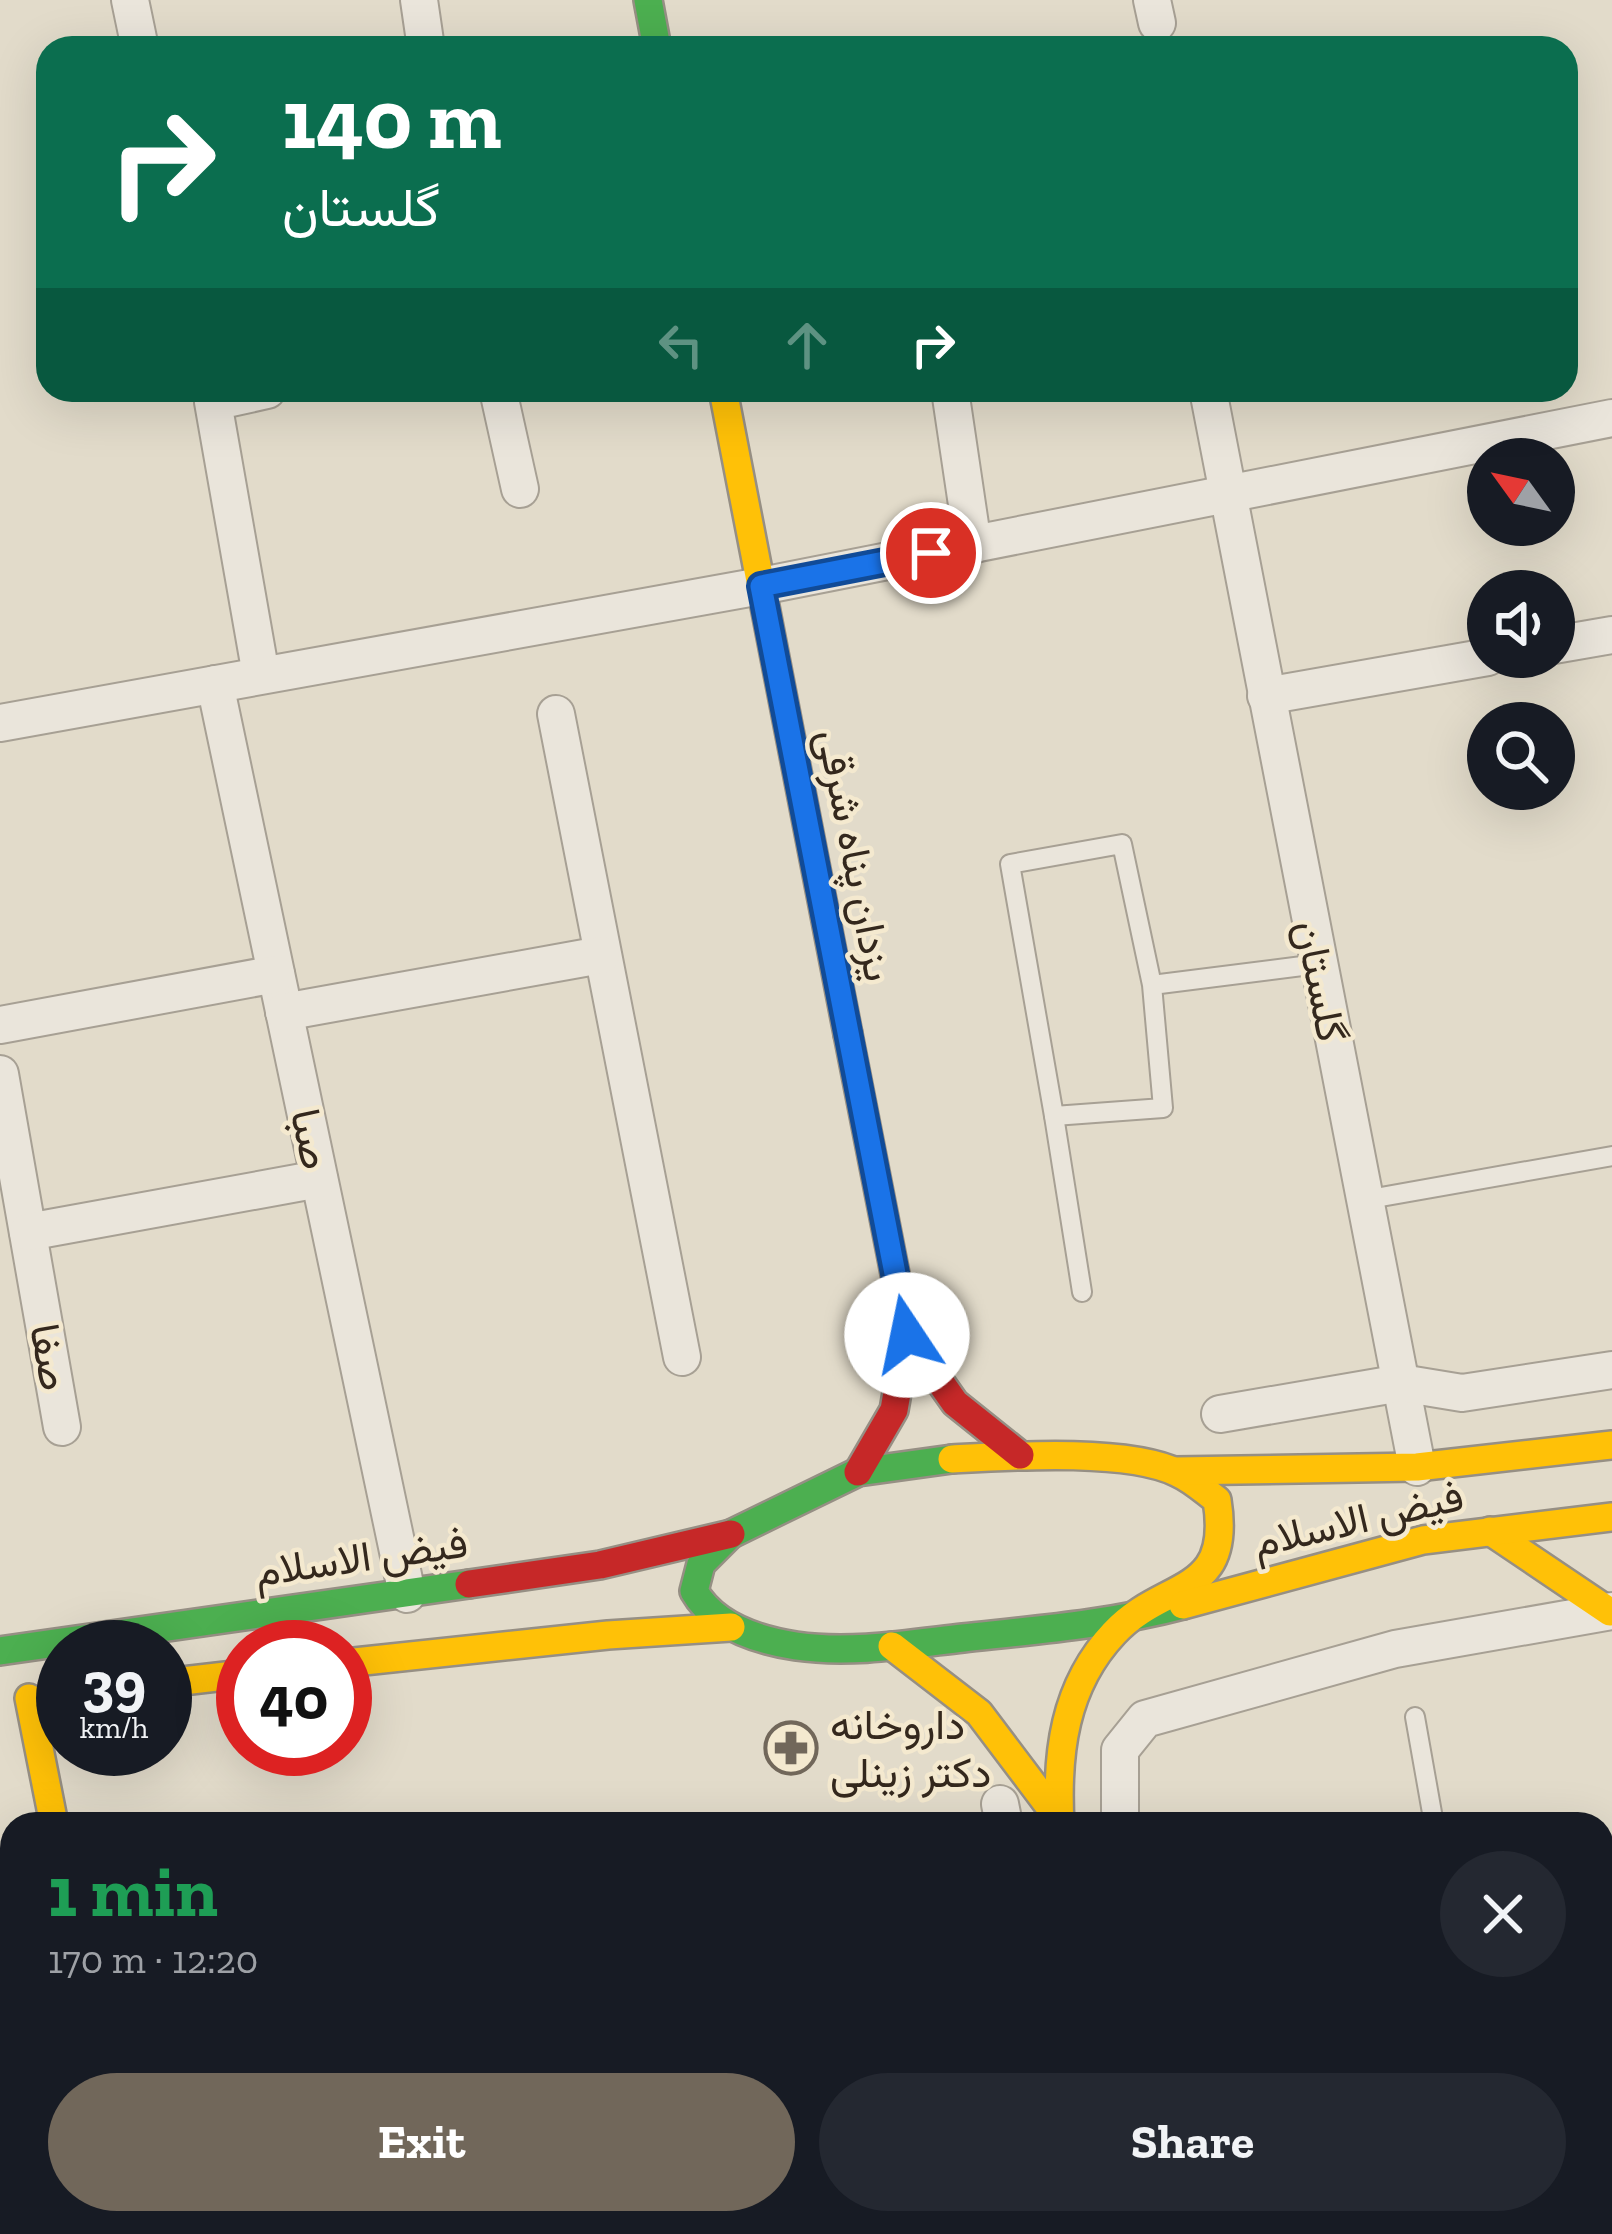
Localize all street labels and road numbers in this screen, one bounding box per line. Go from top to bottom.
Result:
street label: یزدان پناه شرقی [804,725,905,986]
street label: گلستان [1284,916,1358,1046]
street label: صبا [280,1104,342,1174]
street label: صفا [19,1320,81,1394]
street label: فیض الاسلام [1248,1470,1469,1570]
street label: فیض الاسلام [251,1517,471,1599]

